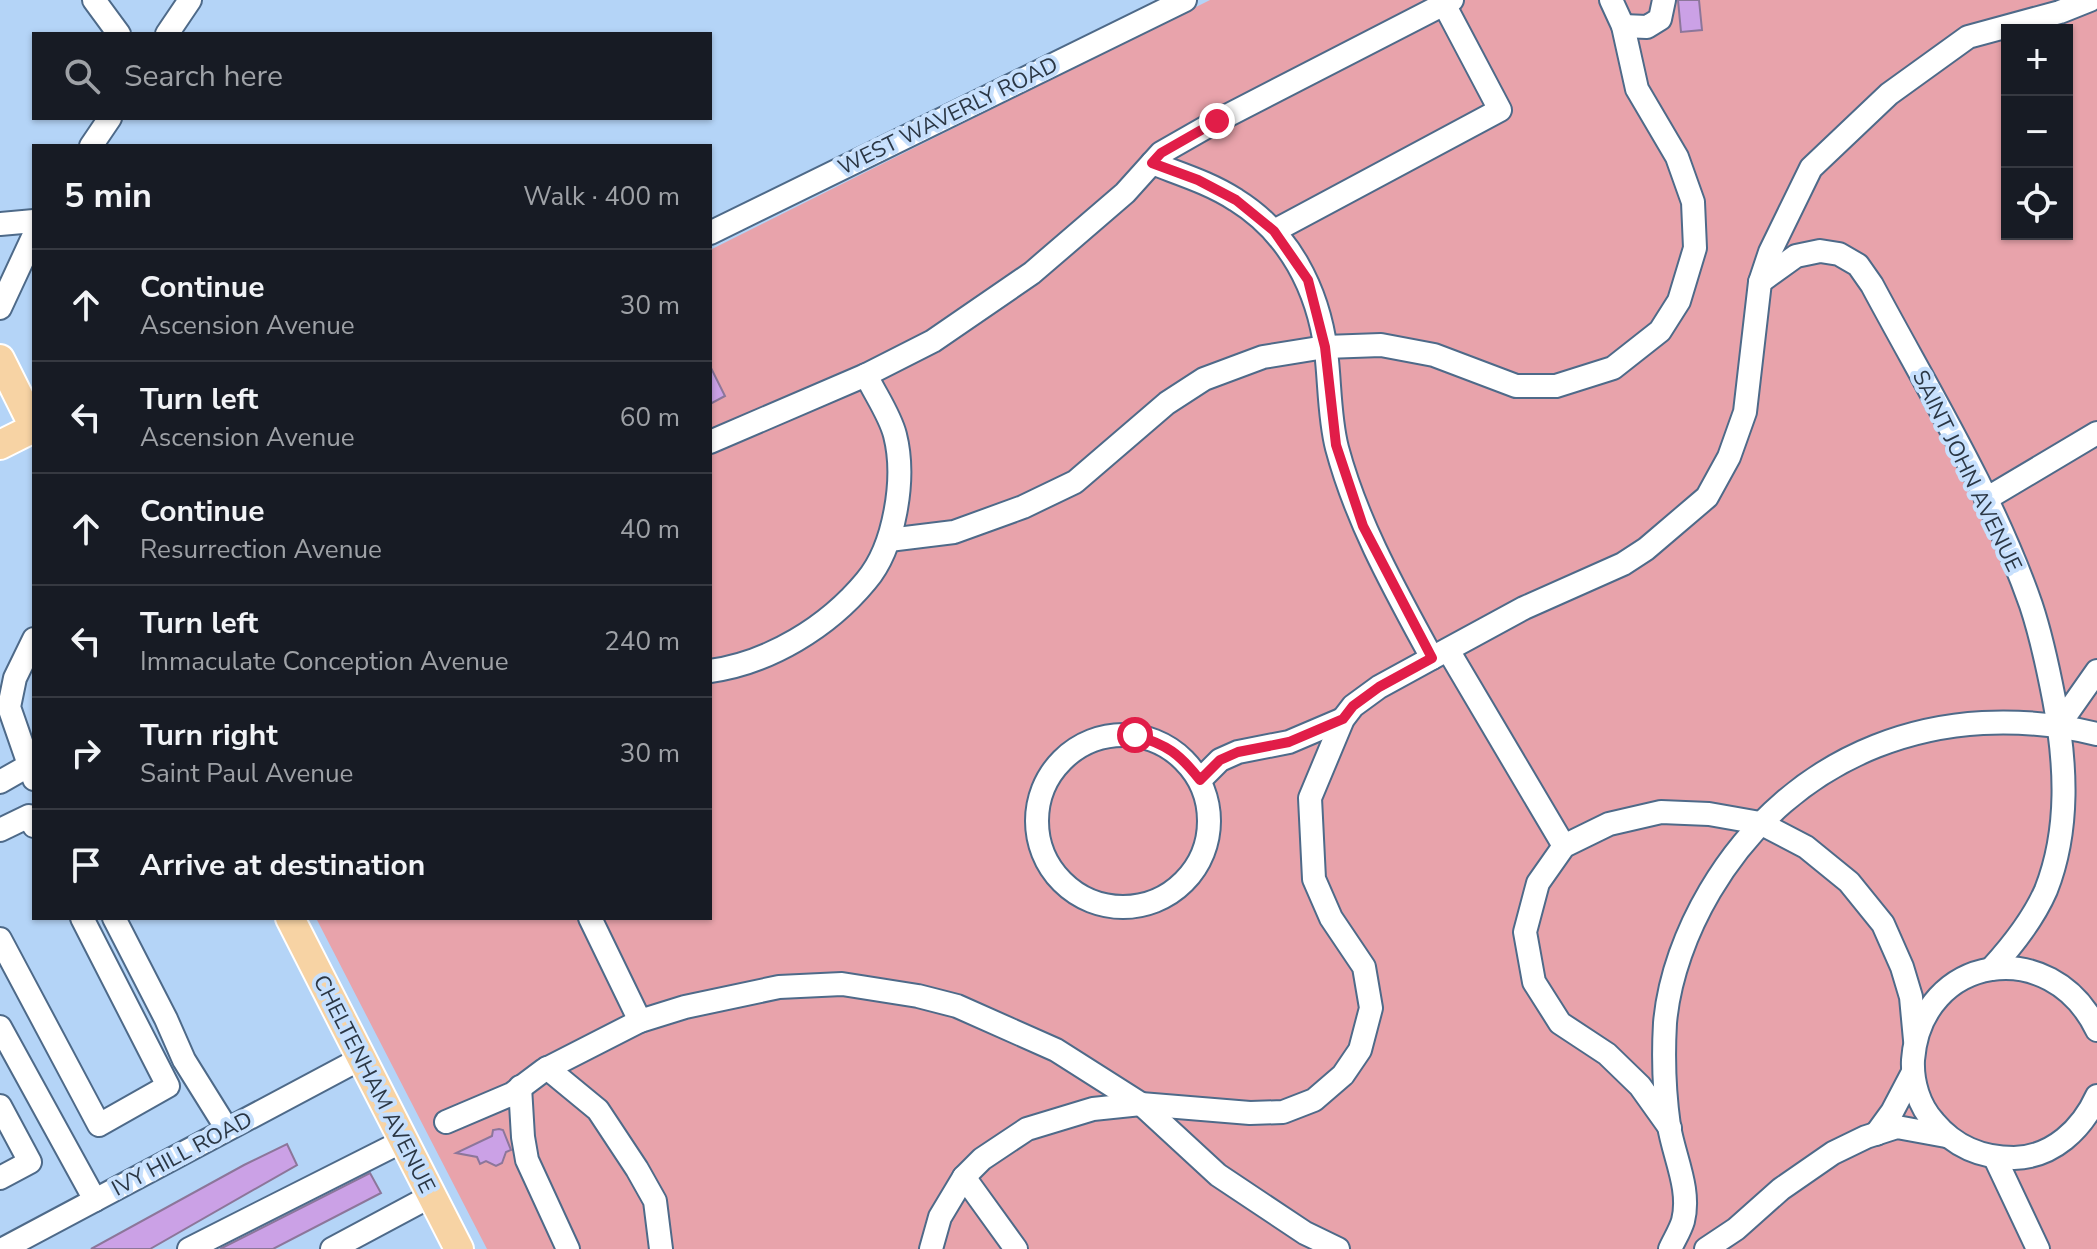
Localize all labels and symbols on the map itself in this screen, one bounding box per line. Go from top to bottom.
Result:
street label: WEST WAVERLY ROAD [833,50,1063,182]
route end [1199,103,1235,139]
street label: SAINT JOHN AVENUE [1905,365,2029,577]
route start [1117,717,1153,753]
street label: CHELTENHAM AVENUE [306,970,442,1198]
street label: IVY HILL ROAD [106,1104,258,1204]

